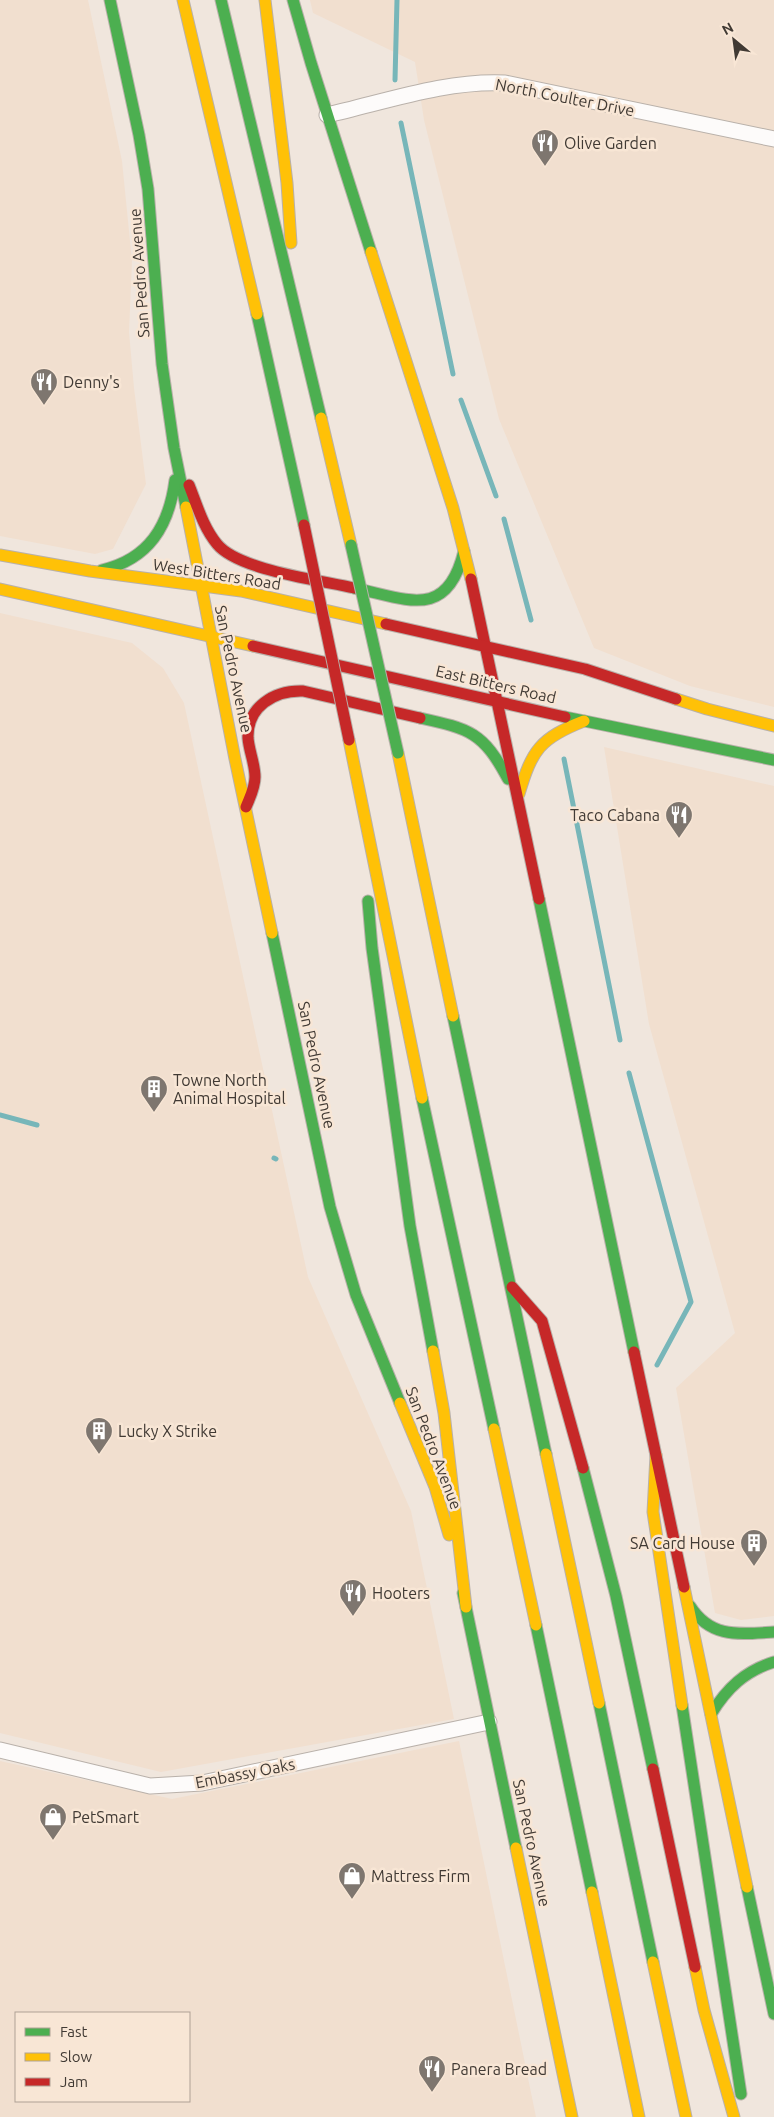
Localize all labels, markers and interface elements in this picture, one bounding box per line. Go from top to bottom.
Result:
north arrow [709,15,759,65]
text: N [719,19,736,38]
street label: North Coulter Drive [494,75,636,119]
restaurant icon: Olive Garden [530,128,560,167]
place label: Olive Garden [564,134,657,152]
street label: San Pedro Avenue [125,208,153,338]
restaurant icon: Denny's [29,367,59,406]
place label: Denny's [63,373,120,391]
street label: West Bitters Road [152,555,282,593]
street label: San Pedro Avenue [212,604,256,734]
street label: East Bitters Road [434,661,558,707]
restaurant icon: Taco Cabana [664,800,694,839]
place label: Taco Cabana [570,806,660,824]
street label: San Pedro Avenue [295,1000,339,1130]
place label: Towne North Animal Hospital [173,1071,286,1107]
building icon: Towne North Animal Hospital [139,1074,169,1113]
street label: San Pedro Avenue [402,1384,466,1512]
building icon: Lucky X Strike [84,1416,114,1455]
place label: Lucky X Strike [118,1422,217,1440]
building icon: SA Card House [739,1528,769,1567]
place label: SA Card House [630,1534,735,1552]
restaurant icon: Hooters [338,1578,368,1617]
place label: Hooters [372,1584,430,1602]
street label: Embassy Oaks [194,1754,296,1791]
street label: San Pedro Avenue [510,1778,554,1908]
shop icon: PetSmart [38,1802,68,1841]
place label: PetSmart [72,1808,140,1826]
shop icon: Mattress Firm [337,1861,367,1900]
place label: Mattress Firm [371,1867,470,1885]
legend [15,2012,190,2102]
text: Fast [60,2023,88,2040]
text: Slow [60,2048,93,2065]
restaurant icon: Panera Bread [417,2054,447,2093]
place label: Panera Bread [451,2060,547,2078]
text: Jam [60,2073,88,2090]

